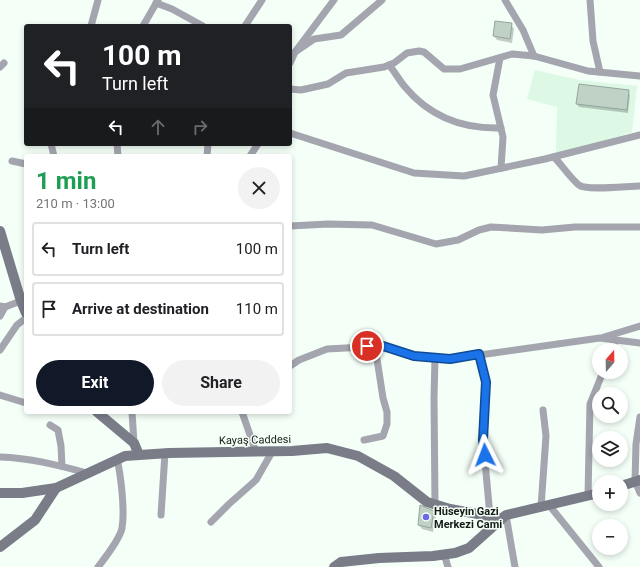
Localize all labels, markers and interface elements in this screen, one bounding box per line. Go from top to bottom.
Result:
text: 100 m [102,39,181,72]
icon: left [36,40,88,92]
text: Turn left [102,73,168,94]
icon: left [105,116,127,138]
icon: ahead [147,116,169,138]
icon: right [189,116,211,138]
text: 1 min [36,167,96,195]
button: close [238,167,280,209]
text: 210 m · 13:00 [36,196,115,211]
icon: left [38,238,60,260]
text: Turn left [72,240,129,258]
text: 100 m [236,240,278,258]
icon: arrive [38,298,60,320]
text: Arrive at destination [72,300,209,318]
text: 110 m [236,300,278,318]
pin [350,329,384,363]
icon: arrive [356,335,378,357]
north arrow [592,343,628,379]
map controls [592,343,628,555]
button: Exit [36,360,154,406]
button: Share [162,360,280,406]
button: search [592,387,628,423]
button: layers [592,431,628,467]
street label: Kayaş Caddesi [219,433,291,447]
position arrow [464,434,506,476]
button: + [592,475,628,511]
place label: Hüseyin Gazi Merkezi Cami [434,505,502,531]
marker: Hüseyin Gazi Merkezi Cami [421,512,431,522]
button: − [592,519,628,555]

